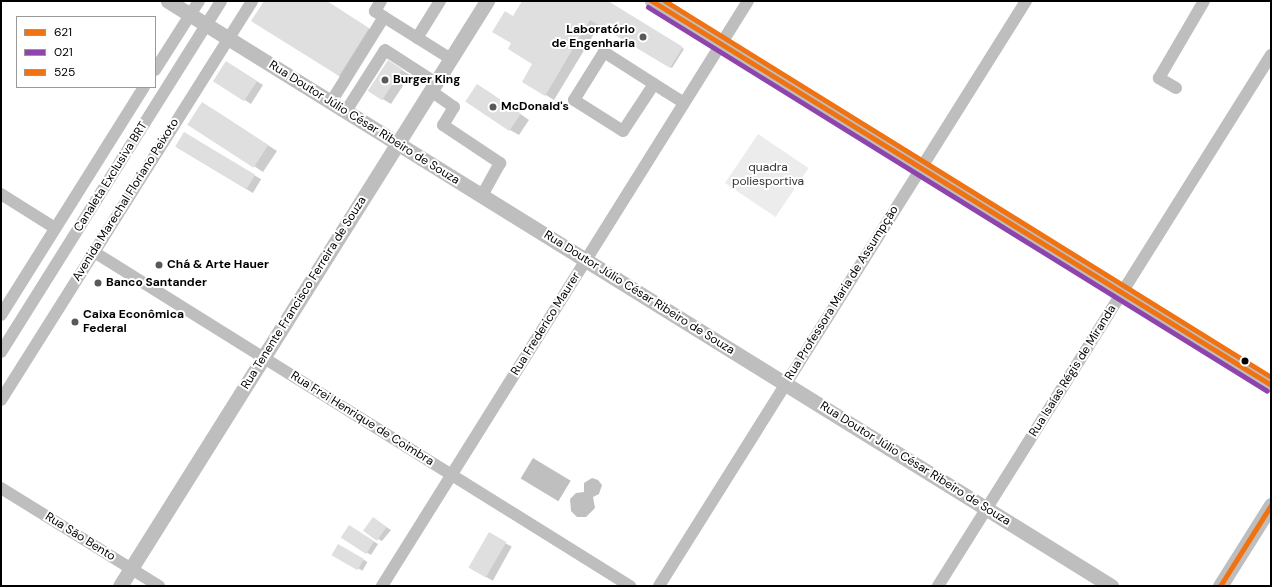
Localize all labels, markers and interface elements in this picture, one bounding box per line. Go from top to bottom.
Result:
legend [16,16,156,88]
place label: Laboratório de Engenharia [551,23,635,51]
text: 621 [54,24,72,40]
marker: Laboratório de Engenharia [638,32,648,42]
text: 021 [54,44,73,60]
street label: Rua Doutor Júlio César Ribeiro de Souza [266,58,462,188]
text: 525 [54,64,75,80]
place label: Burger King [393,73,460,87]
marker: Burger King [380,75,390,85]
place label: McDonald's [501,100,569,114]
marker: McDonald's [488,102,498,112]
street label: Avenida Marechal Floriano Peixoto [70,116,182,284]
street label: Canaleta Exclusiva BRT [71,119,151,235]
park label: quadra poliesportiva [732,161,804,189]
street label: Rua Tenente Francisco Ferreira de Souza [238,194,370,392]
street label: Rua Professora Maria de Assumpção [782,203,902,383]
street label: Rua Doutor Júlio César Ribeiro de Souza [541,228,737,358]
place label: Chá & Arte Hauer [167,258,269,272]
marker: Chá & Arte Hauer [154,260,164,270]
street label: Rua Frederico Maurer [508,270,584,378]
place label: Banco Santander [106,276,207,290]
marker: Banco Santander [93,278,103,288]
street label: Rua Isaías Régis de Miranda [1027,303,1119,439]
place label: Caixa Econômica Federal [83,308,184,336]
marker: Caixa Econômica Federal [70,317,80,327]
unlabelled marker [1240,356,1250,366]
street label: Rua Frei Henrique de Coimbra [288,369,436,469]
street label: Rua Doutor Júlio César Ribeiro de Souza [817,399,1013,529]
street label: Rua São Bento [42,510,118,564]

